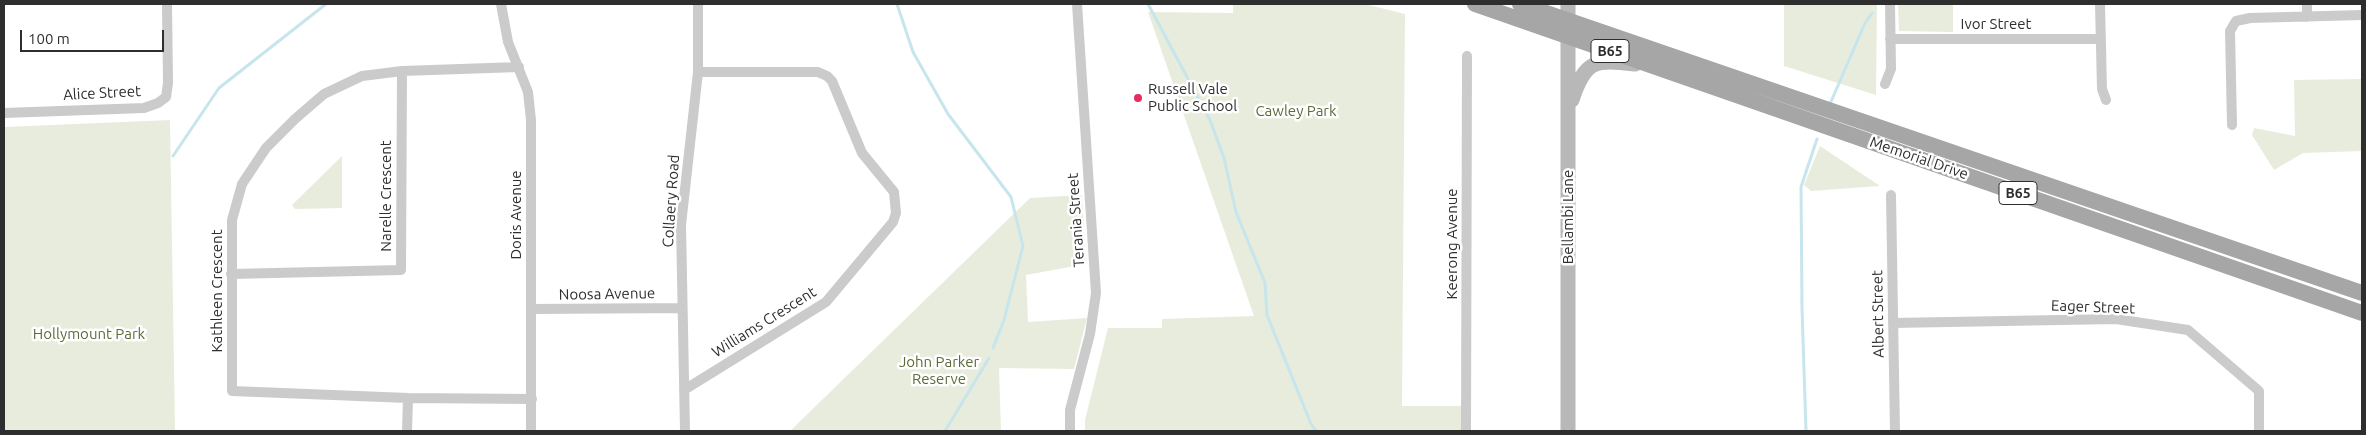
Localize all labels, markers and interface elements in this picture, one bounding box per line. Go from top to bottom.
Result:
street label: Ivor Street [1961,15,2031,33]
scale bar [22,20,166,52]
text: 100 m [28,30,70,47]
road number: B65 [1591,40,1629,62]
place label: Russell Vale Public School [1148,80,1237,115]
street label: Alice Street [63,82,141,104]
marker: Russell Vale Public School [1132,92,1144,104]
park label: Cawley Park [1255,102,1337,120]
street label: Memorial Drive [1867,133,1971,183]
street label: Narelle Crescent [377,140,395,252]
street label: Collaery Road [659,154,683,248]
street label: Doris Avenue [507,170,525,260]
street label: Bellambi Lane [1559,170,1577,264]
street label: Terania Street [1064,172,1088,268]
road number: B65 [1999,182,2037,204]
street label: Keerong Avenue [1443,188,1461,300]
street label: Kathleen Crescent [208,229,226,353]
street label: Albert Street [1868,270,1888,358]
street label: Williams Crescent [709,283,819,361]
street label: Noosa Avenue [559,284,655,304]
street label: Eager Street [2051,297,2135,317]
park label: Hollymount Park [33,325,145,343]
park label: John Parker Reserve [899,353,979,388]

